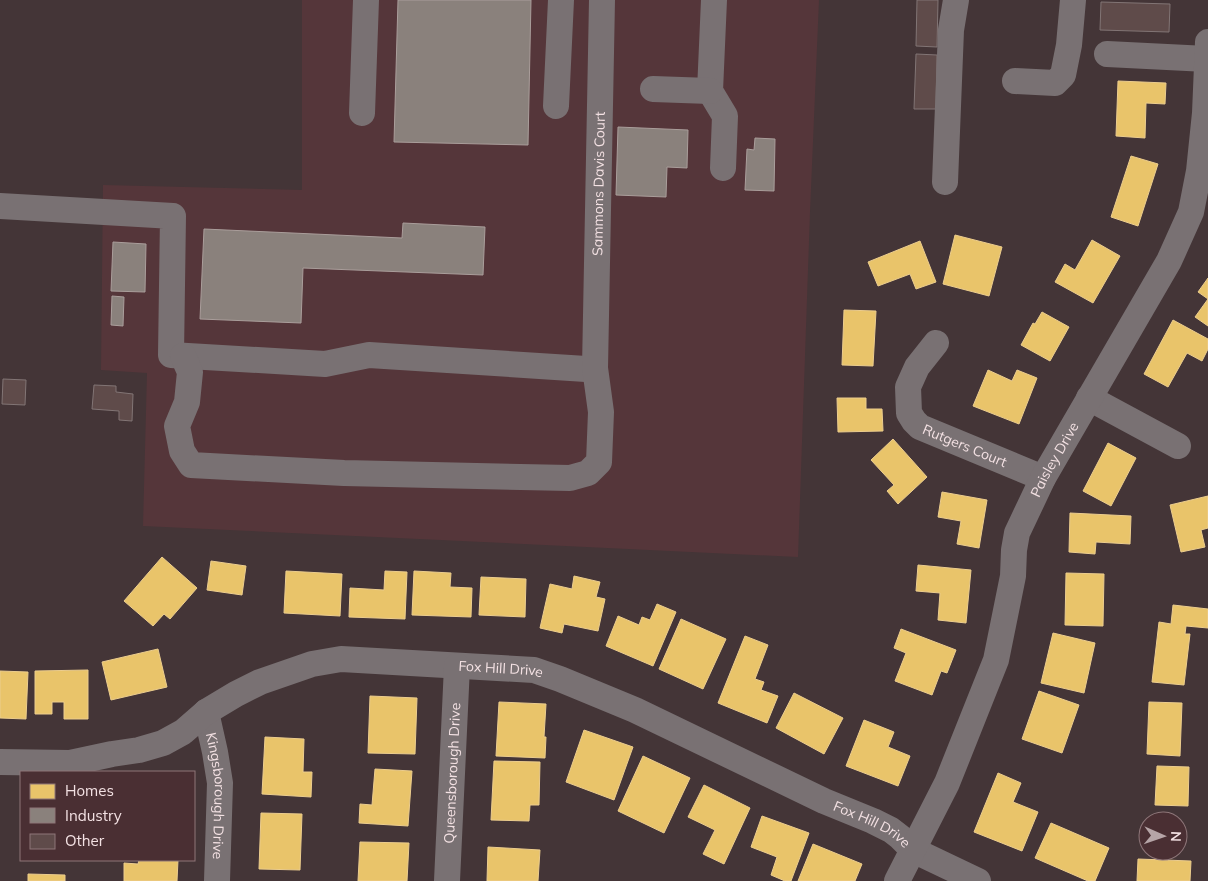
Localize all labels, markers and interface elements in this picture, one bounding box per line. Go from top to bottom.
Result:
street label: Sammons Davis Court [588,111,609,256]
street label: Paisley Drive [1026,419,1083,500]
street label: Rutgers Court [920,420,1010,471]
street label: Fox Hill Drive [458,657,546,682]
street label: Queensborough Drive [440,702,464,844]
street label: Kingsborough Drive [202,731,229,860]
legend [20,771,195,861]
text: Homes [65,781,114,800]
street label: Fox Hill Drive [831,797,914,851]
text: Industry [65,806,122,825]
north arrow [1138,811,1188,861]
text: Other [65,831,105,850]
text: N [1167,831,1185,842]

